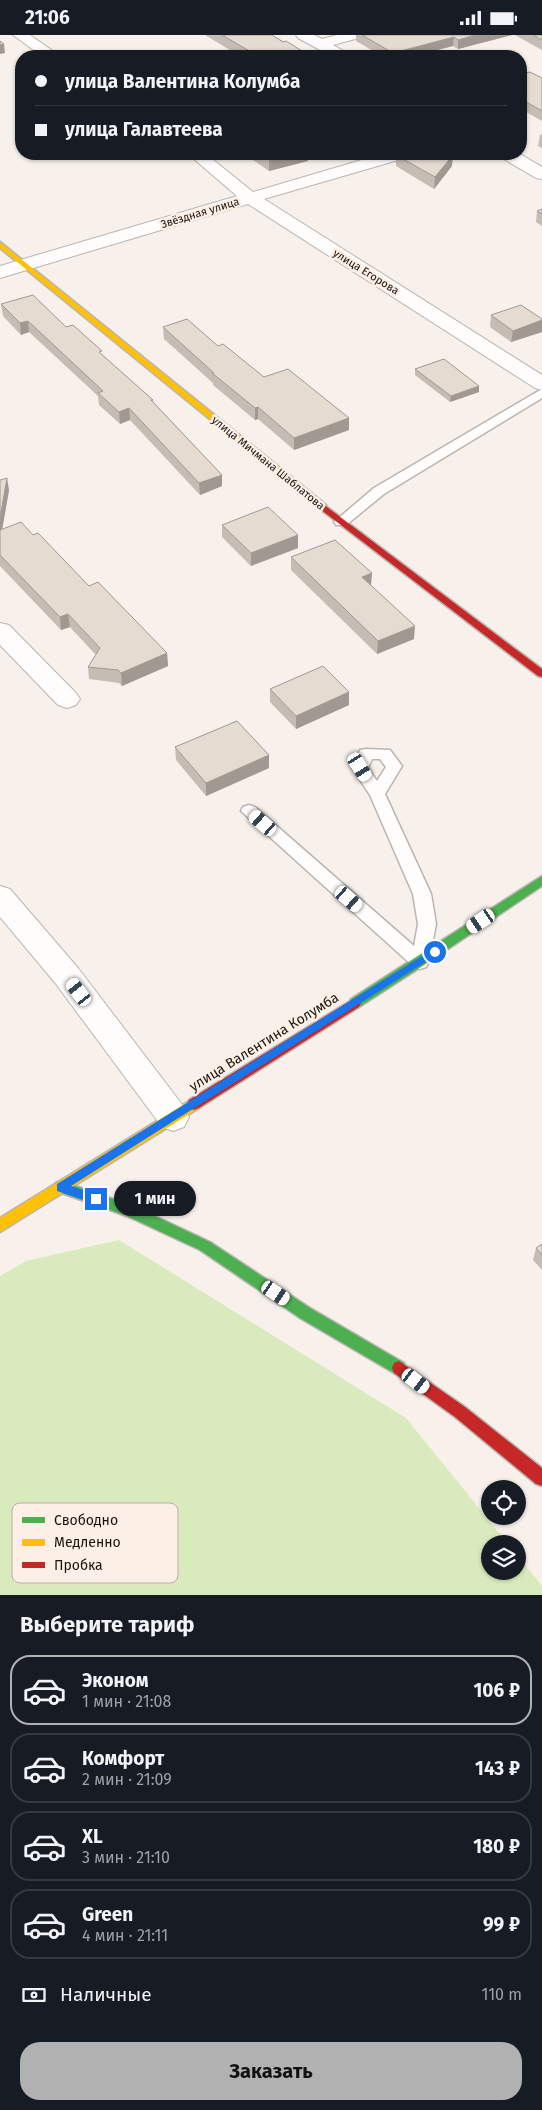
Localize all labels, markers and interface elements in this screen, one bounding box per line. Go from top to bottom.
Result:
text: 21:06 [25,6,70,29]
text: улица Валентина Колумба [65,70,300,93]
text: улица Галавтеева [65,118,223,141]
street label: Звёздная улица [159,195,241,231]
street label: улица Егорова [331,247,401,297]
street label: улица Мичмана Шаблатова [209,413,327,513]
car [345,750,374,784]
car [246,807,279,839]
car [332,883,365,915]
car [464,906,497,936]
route start [424,941,446,963]
car [63,976,94,1008]
street label: улица Валентина Колумба [186,989,342,1095]
callout: 1 мин [114,1181,196,1217]
route end [85,1188,107,1210]
text: 1 мин [135,1189,175,1208]
car [259,1278,292,1308]
car [399,1366,432,1396]
map controls [481,1480,526,1580]
button: locate [481,1480,526,1525]
legend [12,1503,178,1583]
text: Свободно [54,1512,118,1529]
text: Медленно [54,1534,121,1551]
button: layers [481,1535,526,1580]
text: Пробка [54,1557,103,1574]
text: Выберите тариф [20,1611,195,1638]
icon: car [22,1668,67,1713]
text: Эконом [82,1669,149,1692]
text: 106 ₽ [474,1679,520,1702]
text: 1 мин · 21:08 [82,1692,171,1711]
icon: car [22,1746,67,1791]
text: Комфорт [82,1747,164,1770]
text: 143 ₽ [475,1757,520,1780]
text: 2 мин · 21:09 [82,1770,172,1789]
icon: car [22,1824,67,1869]
text: XL [82,1825,103,1848]
text: 180 ₽ [473,1835,520,1858]
text: 3 мин · 21:10 [82,1848,170,1867]
icon: car [22,1902,67,1947]
text: Green [82,1903,133,1926]
text: 99 ₽ [483,1913,520,1936]
text: 4 мин · 21:11 [82,1926,168,1945]
icon: cash [20,1981,48,2009]
text: Наличные [60,1983,152,2006]
text: 110 m [481,1985,522,2004]
button: Заказать [20,2042,522,2100]

